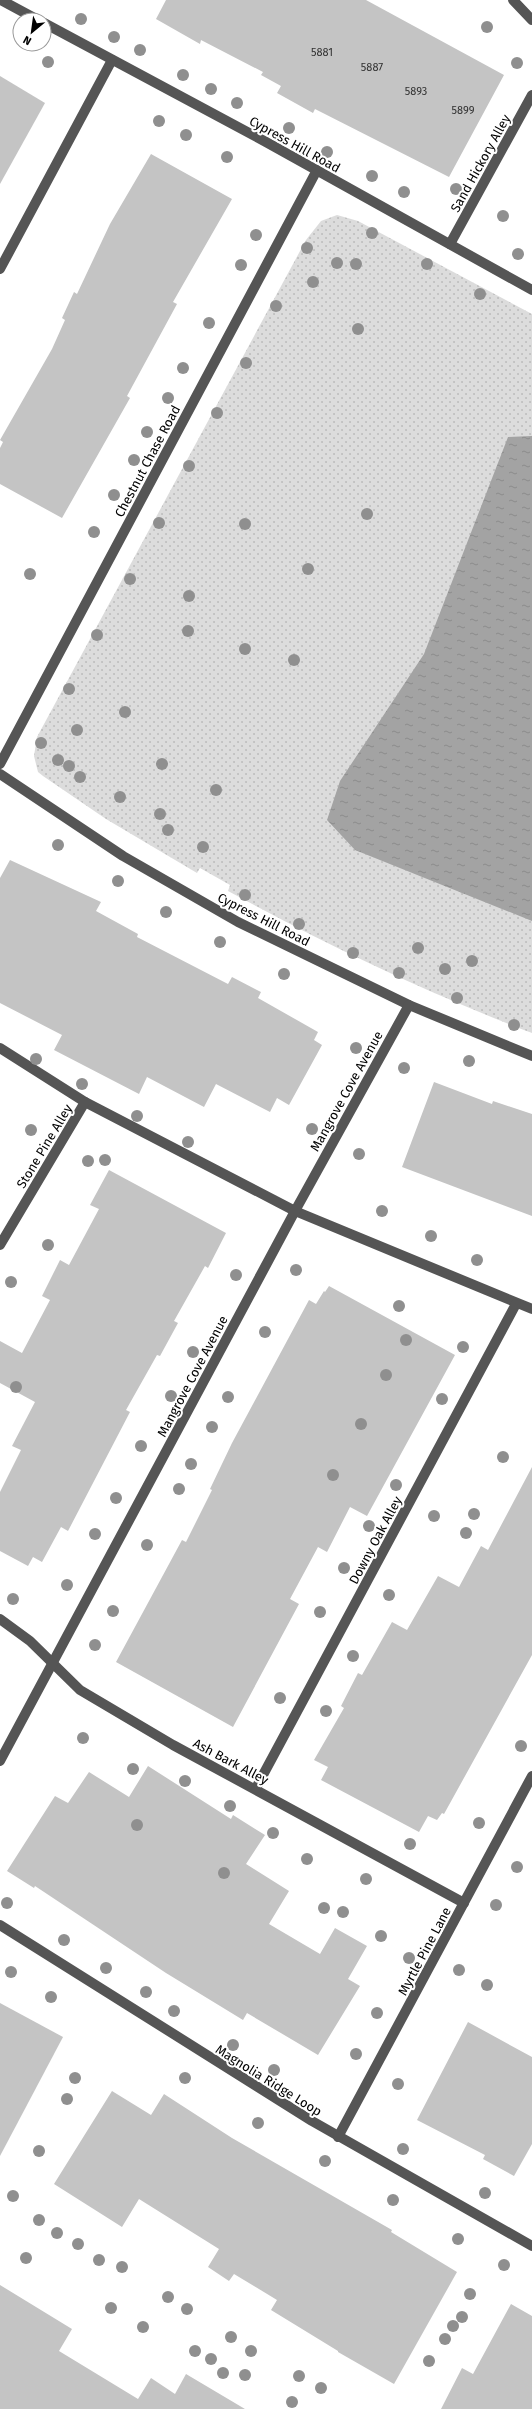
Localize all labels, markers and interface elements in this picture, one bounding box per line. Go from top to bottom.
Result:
north arrow [12,12,52,52]
text: N [21,33,34,48]
house number: 5881 [311,46,333,59]
house number: 5887 [361,61,383,74]
house number: 5893 [405,85,427,98]
house number: 5899 [452,104,475,117]
street label: Sand Hickory Alley [447,111,514,215]
street label: Cypress Hill Road [247,113,343,176]
street label: Chestnut Chase Road [112,403,183,520]
street label: Cypress Hill Road [215,890,312,949]
street label: Mangrove Cove Avenue [307,1028,386,1154]
street label: Stone Pine Alley [14,1101,76,1191]
street label: Mangrove Cove Avenue [154,1313,231,1439]
street label: Downy Oak Alley [346,1493,405,1587]
street label: Ash Bark Alley [191,1735,272,1788]
street label: Myrtle Pine Lane [395,1905,454,1998]
street label: Magnolia Ridge Loop [213,2042,325,2119]

